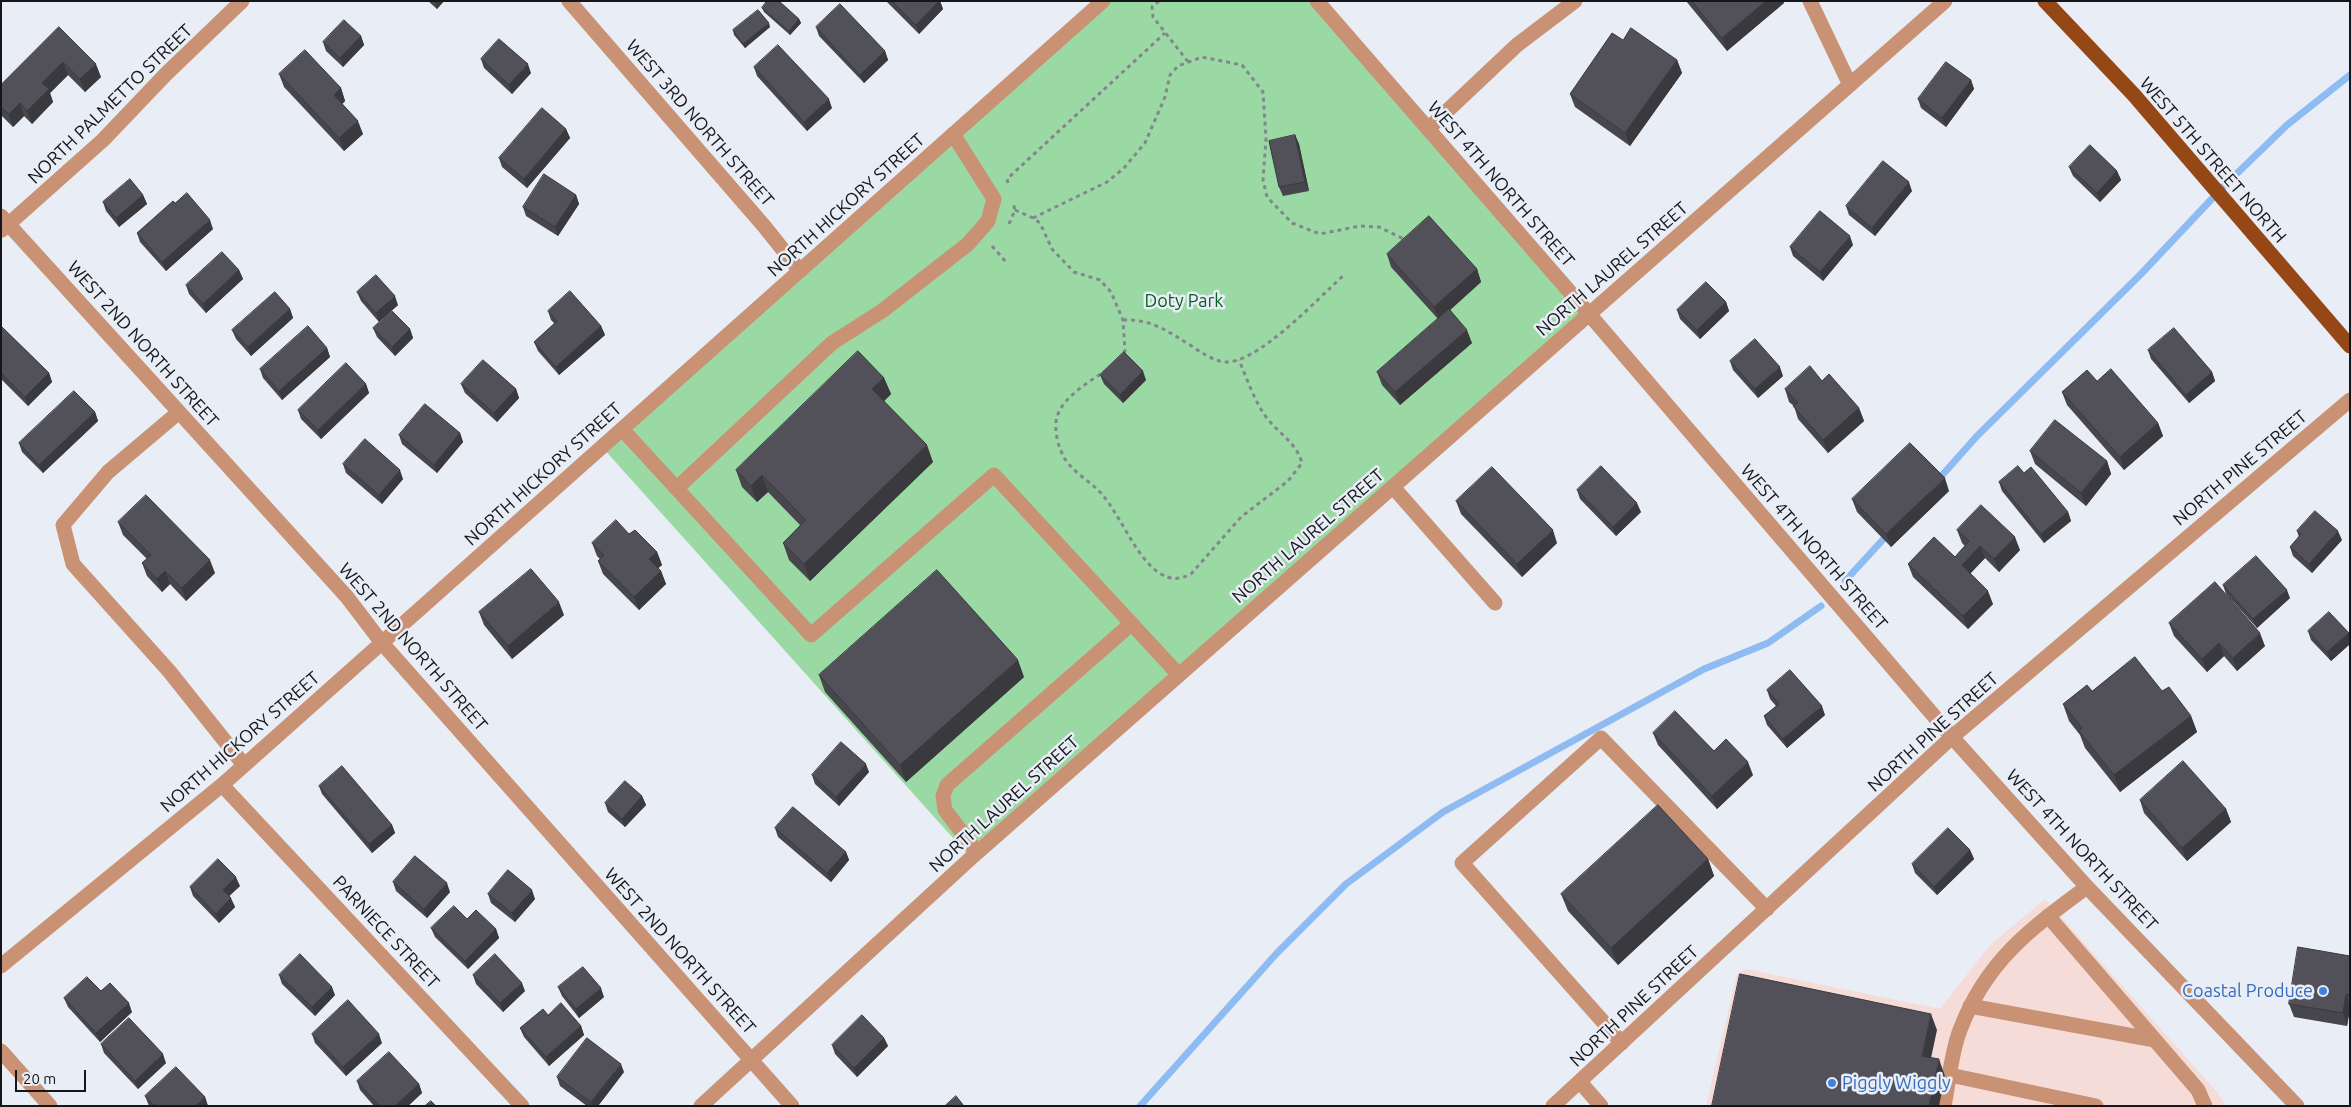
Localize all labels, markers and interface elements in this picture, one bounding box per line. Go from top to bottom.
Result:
street label: NORTH PALMETTO STREET [23,20,197,188]
street label: WEST 3RD NORTH STREET [622,35,778,211]
street label: WEST 5TH STREET NORTH [2135,73,2291,247]
street label: WEST 4TH NORTH STREET [1423,97,1579,271]
street label: NORTH HICKORY STREET [763,129,929,281]
street label: NORTH LAUREL STREET [1532,197,1692,341]
street label: WEST 2ND NORTH STREET [63,257,223,431]
park label: Doty Park [1145,290,1223,312]
street label: NORTH HICKORY STREET [460,398,626,550]
street label: NORTH PINE STREET [2169,406,2311,530]
street label: WEST 4TH NORTH STREET [1736,460,1892,634]
street label: NORTH LAUREL STREET [1228,464,1388,608]
street label: WEST 2ND NORTH STREET [334,559,492,735]
street label: NORTH HICKORY STREET [156,667,324,817]
street label: NORTH PINE STREET [1863,668,2003,796]
street label: NORTH LAUREL STREET [925,731,1083,877]
street label: WEST 4TH NORTH STREET [2002,765,2162,935]
street label: WEST 2ND NORTH STREET [600,864,760,1038]
street label: PARNIECE STREET [328,871,444,993]
street label: NORTH PINE STREET [1565,941,1703,1071]
place label: Coastal Produce [2182,980,2313,1002]
marker: Coastal Produce [2317,985,2329,997]
scale bar [18,1060,89,1092]
text: 20 m [23,1070,56,1087]
place label: Piggly Wiggly [1842,1072,1951,1094]
marker: Piggly Wiggly [1826,1077,1838,1089]

